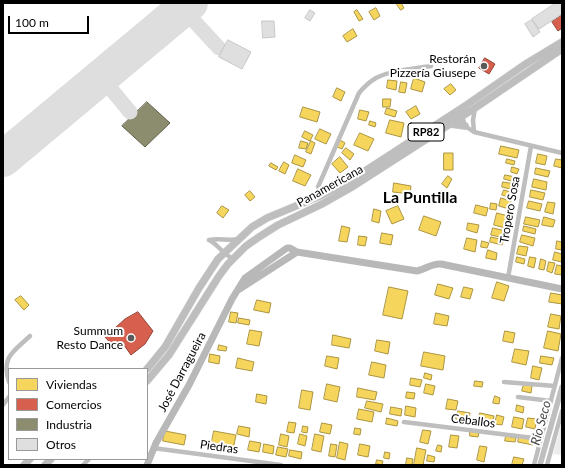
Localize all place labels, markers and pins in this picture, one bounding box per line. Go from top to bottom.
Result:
place label: Restorán Pizzería Giusepe [390,52,476,80]
marker: Restorán Pizzería Giusepe [479,61,489,71]
place label: Summum Resto Dance [57,324,123,352]
marker: Summum Resto Dance [126,333,136,343]

